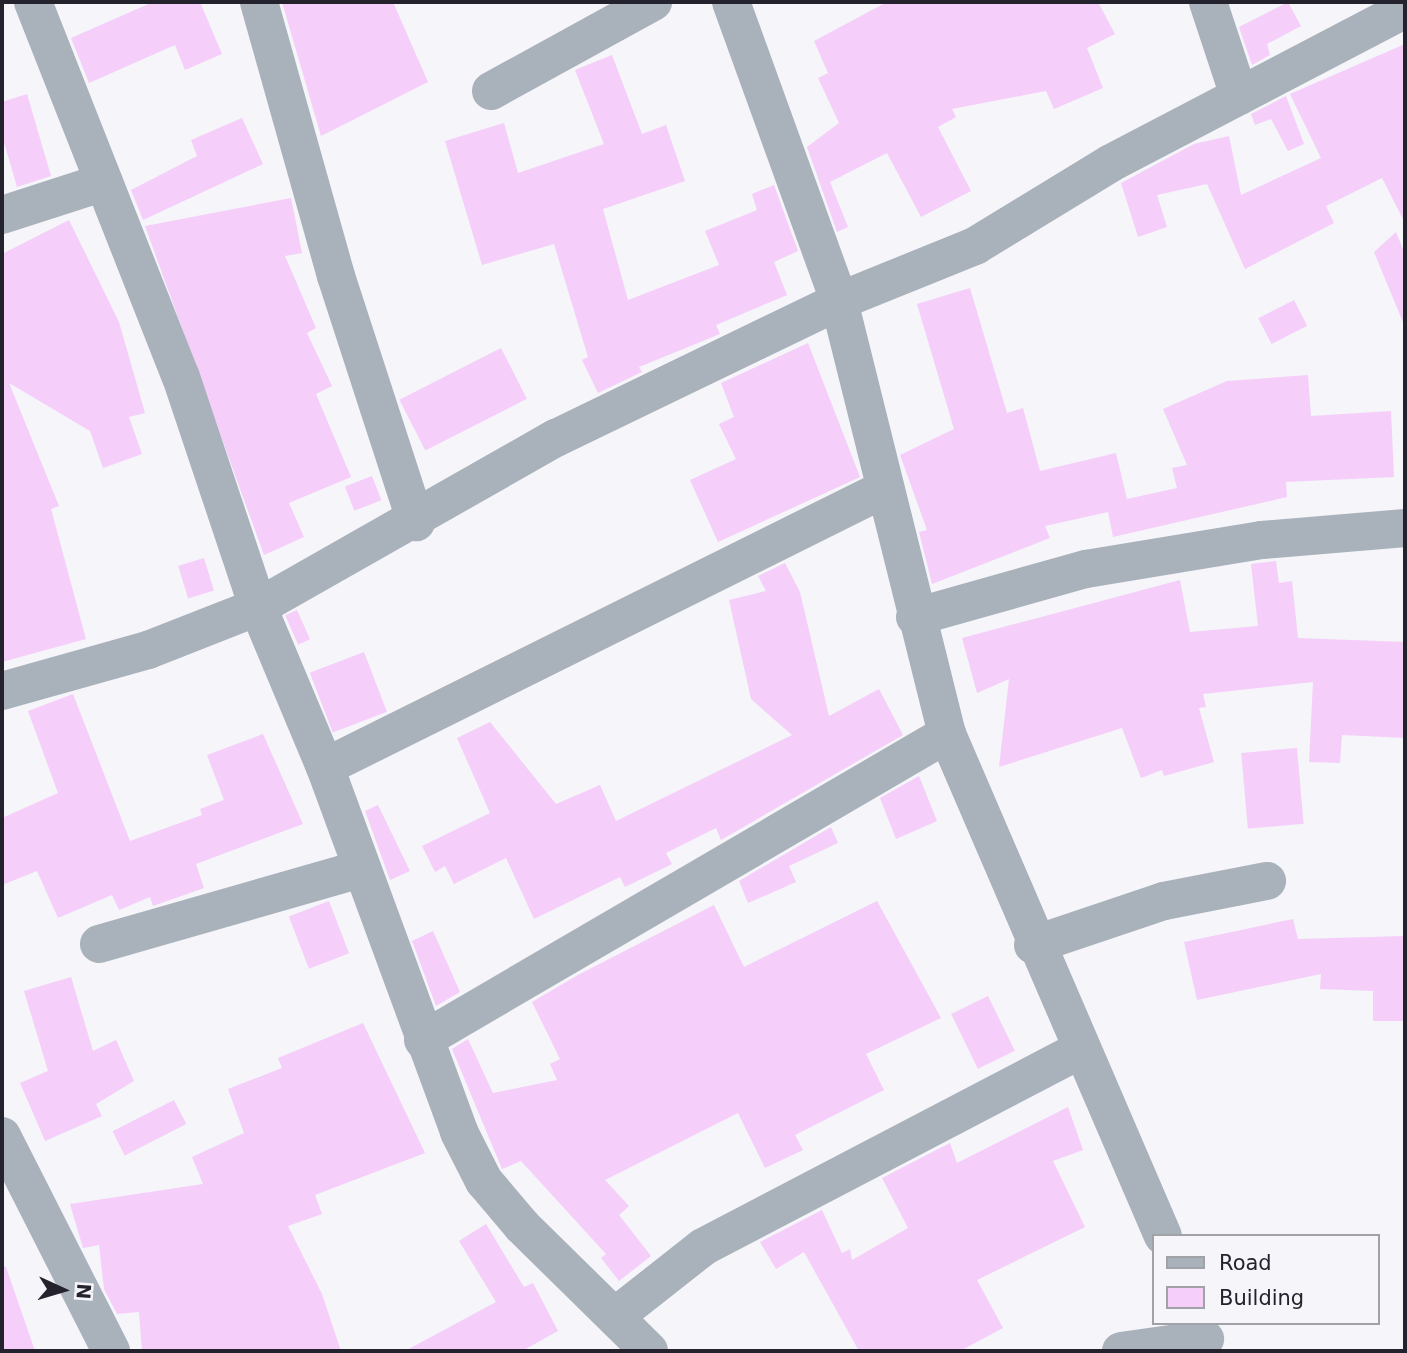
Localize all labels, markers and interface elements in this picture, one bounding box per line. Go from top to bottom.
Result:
legend [1152,1234,1379,1325]
text: Road [1219,1251,1272,1275]
north arrow [28,1255,98,1325]
text: N [72,1283,95,1300]
text: Building [1219,1286,1304,1310]

